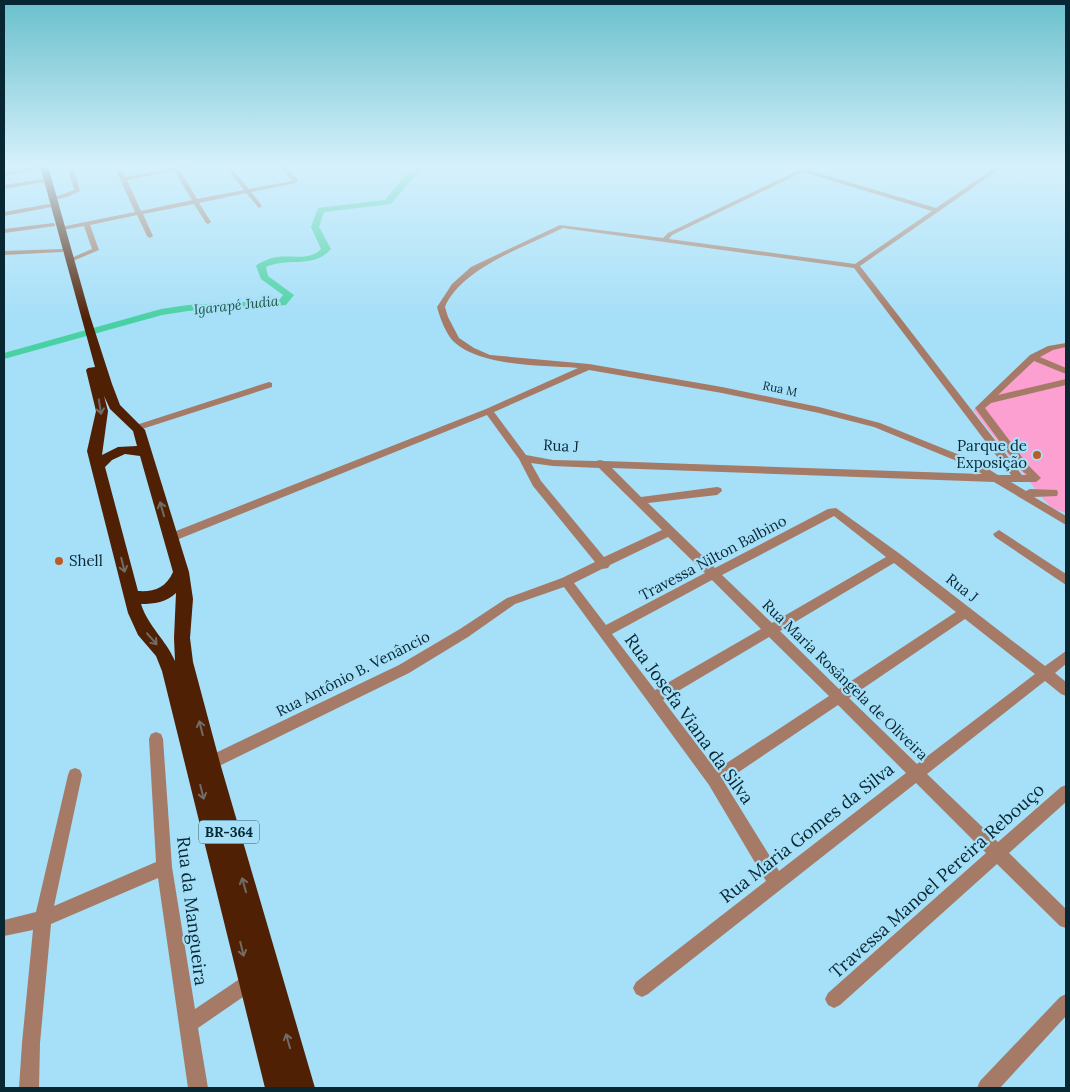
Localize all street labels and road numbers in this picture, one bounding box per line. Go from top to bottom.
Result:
street label: Rua M [761,378,799,399]
street label: Rua J [543,435,580,456]
street label: Travessa Nilton Balbino [636,511,790,604]
street label: Rua J [942,569,983,606]
street label: Rua Maria Rosângela de Oliveira [758,595,932,764]
street label: Rua Antônio B. Venâncio [273,626,433,721]
street label: Rua Josefa Viana da Silva [620,629,759,808]
street label: Rua Maria Gomes da Silva [715,757,898,908]
street label: Travessa Manoel Pereira Rebouço [824,778,1049,983]
road number: BR-364 [199,820,259,844]
street label: Rua da Mangueira [172,835,213,987]

